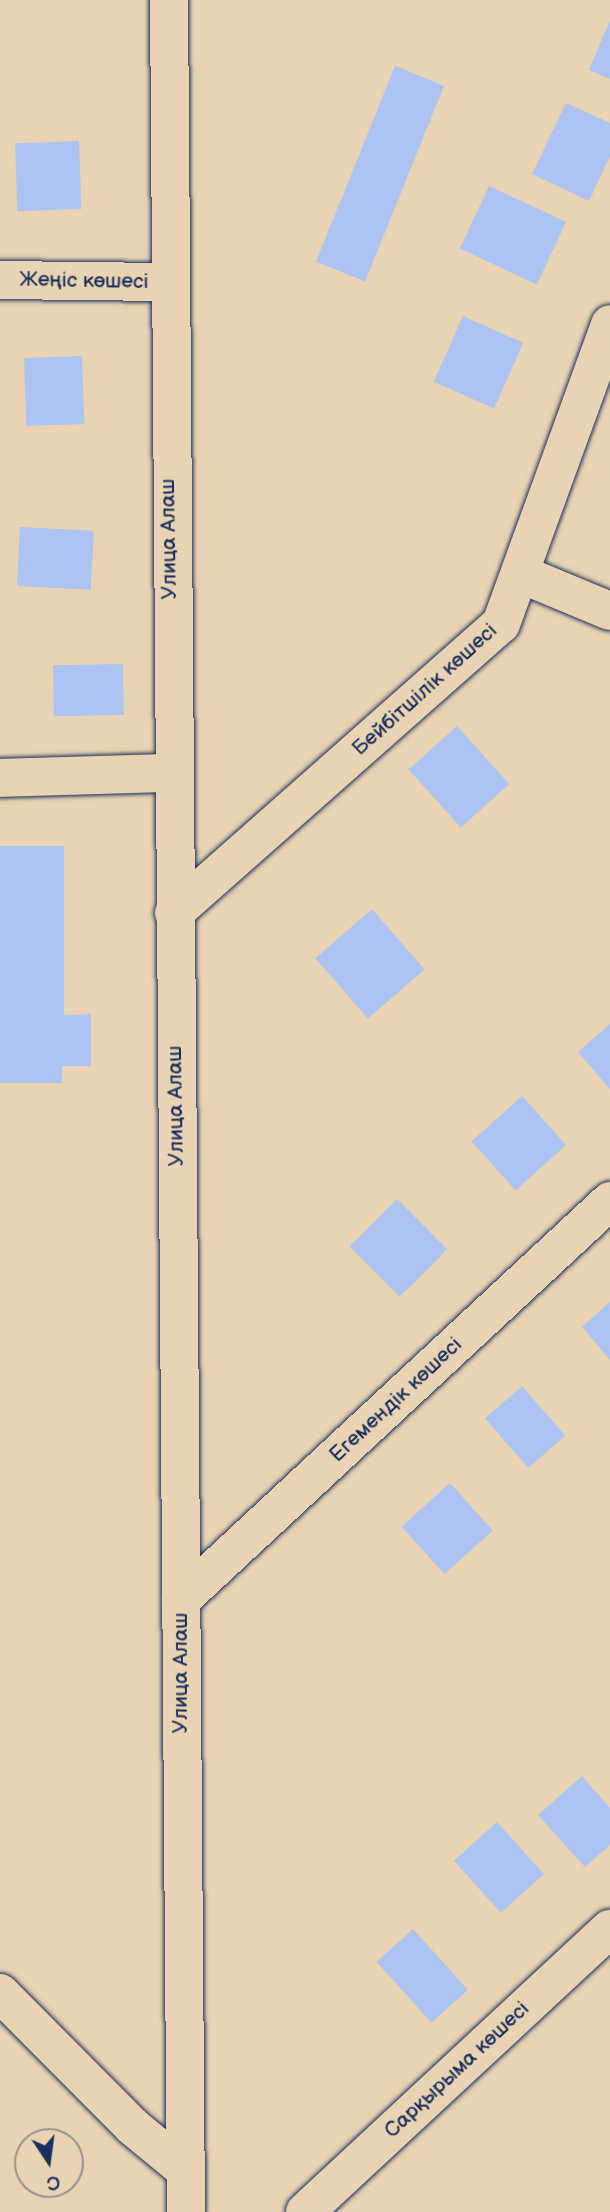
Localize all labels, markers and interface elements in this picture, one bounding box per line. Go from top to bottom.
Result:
street label: Жеңіс көшесі [19,267,149,295]
street label: Улица Алаш [155,478,183,600]
street label: Бейбітшілік көшесі [348,618,502,762]
street label: Улица Алаш [162,1045,190,1167]
street label: Егемендік көшесі [325,1332,467,1468]
street label: Улица Алаш [168,1612,194,1734]
street label: Сарқырыма көшесі [379,1996,535,2144]
north arrow [14,2128,84,2198]
text: С [44,2169,62,2195]

